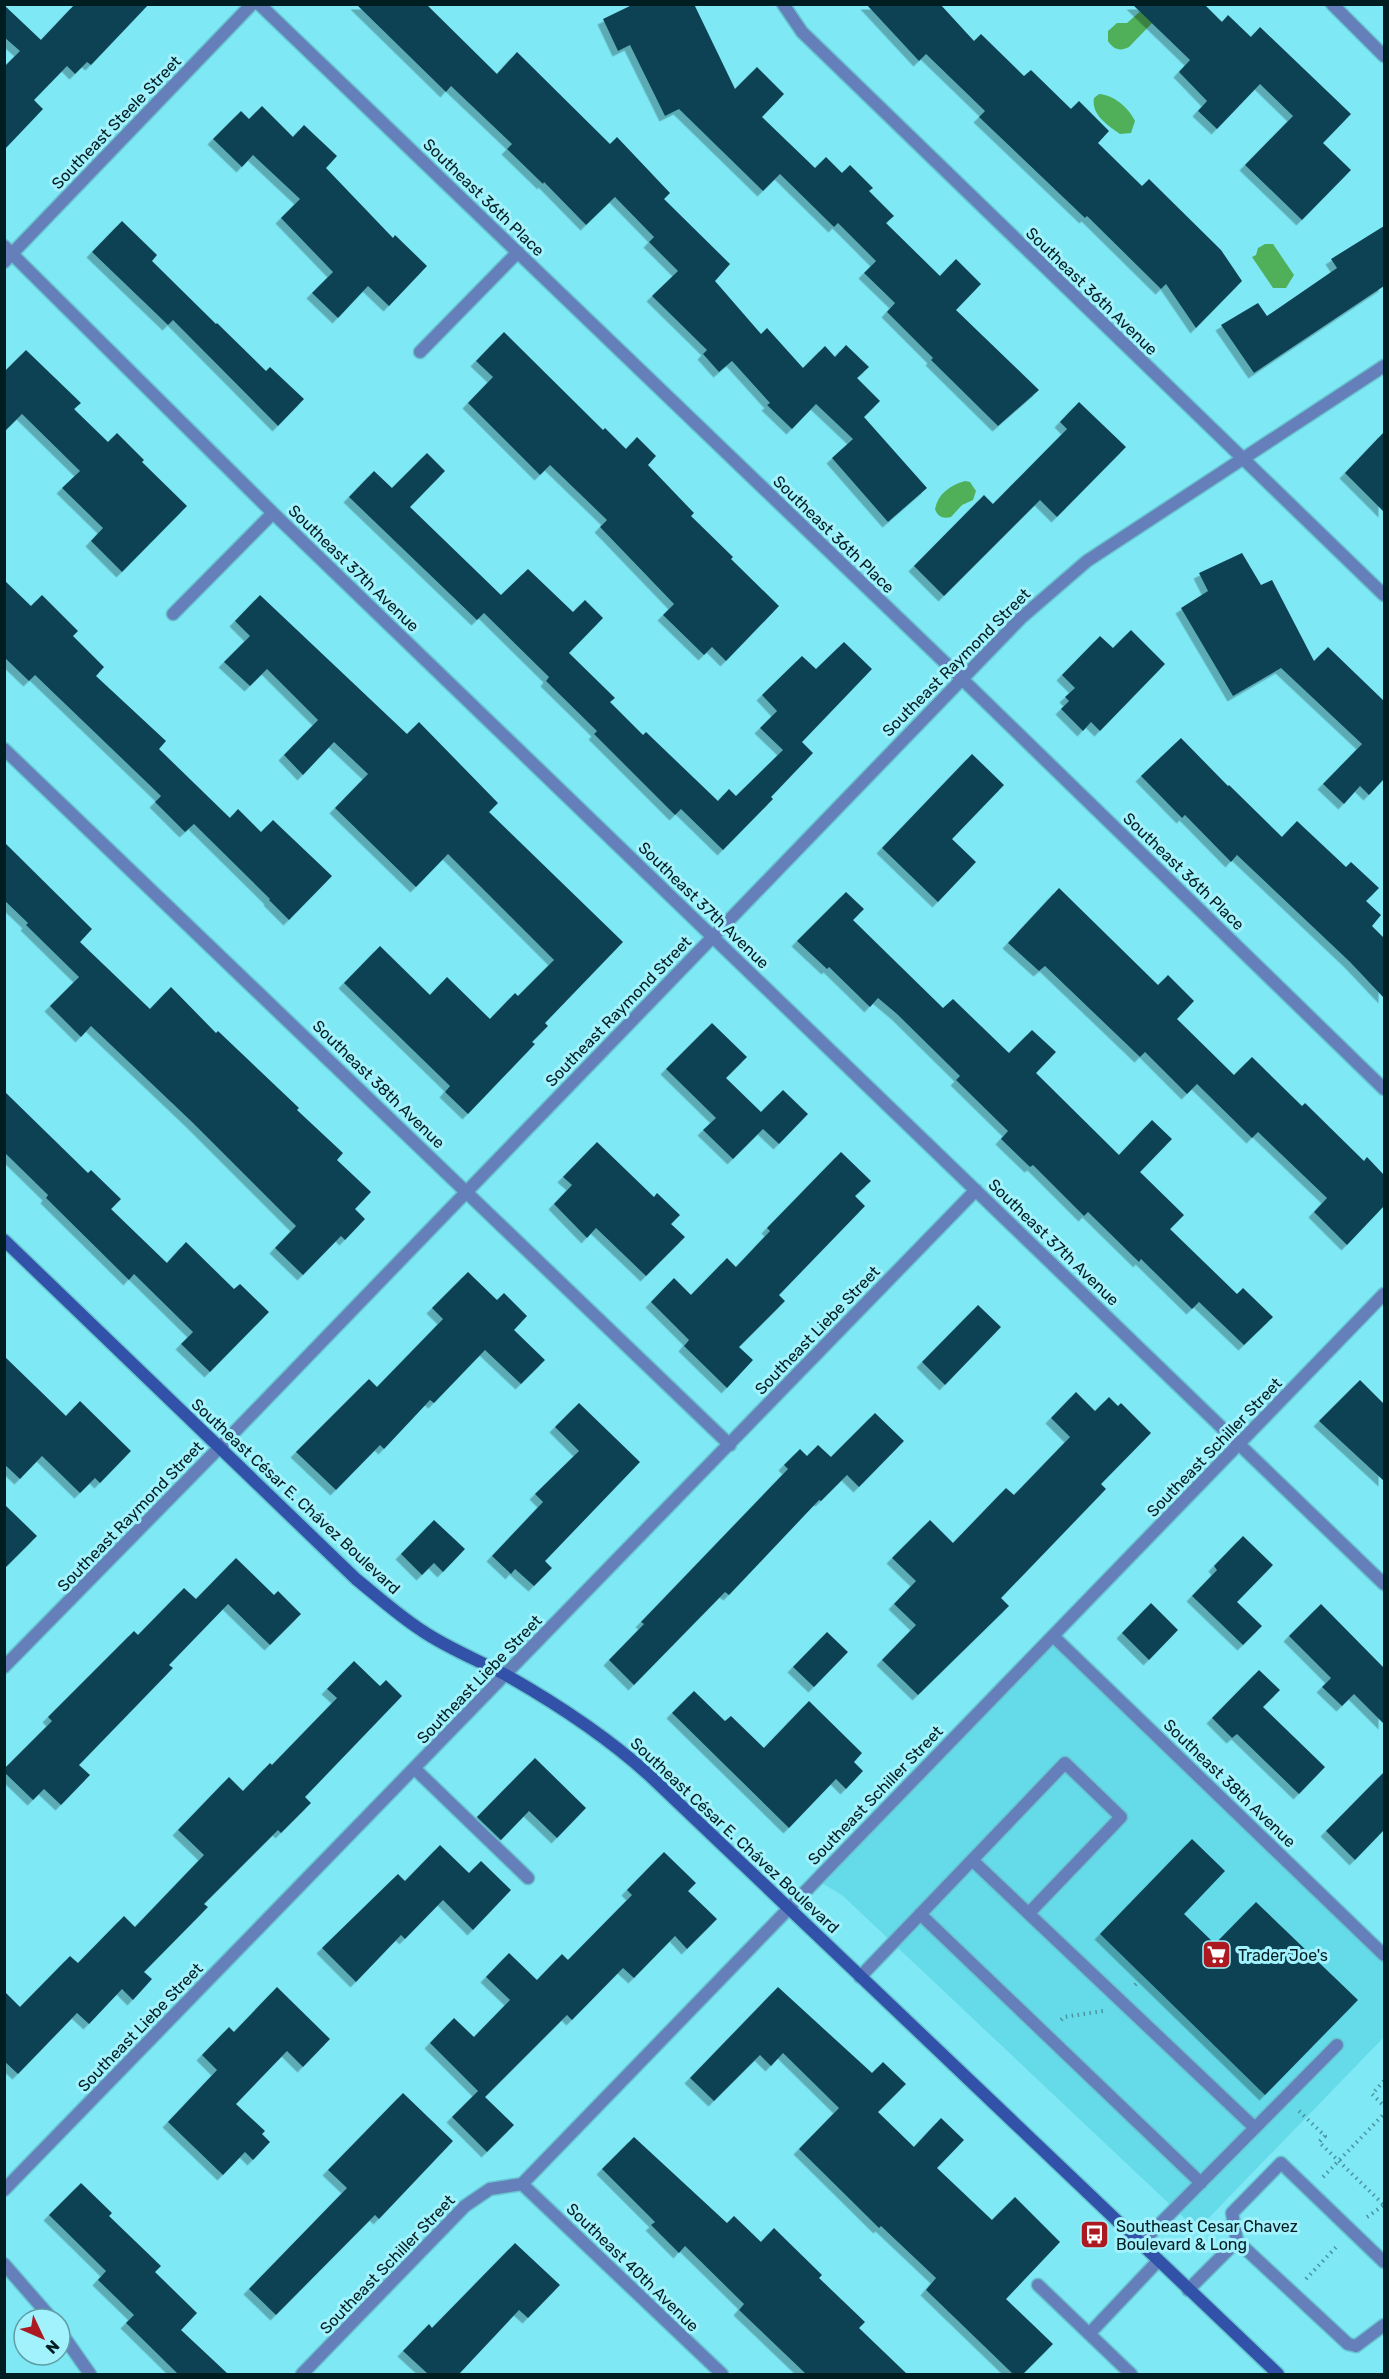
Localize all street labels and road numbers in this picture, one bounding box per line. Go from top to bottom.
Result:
street label: Southeast Steele Street [48,52,185,193]
street label: Southeast 36th Place [419,135,548,260]
street label: Southeast 36th Avenue [1022,224,1161,359]
street label: Southeast 36th Place [769,472,898,597]
street label: Southeast 37th Avenue [284,501,423,636]
street label: Southeast Raymond Street [878,584,1034,740]
street label: Southeast 36th Place [1119,809,1248,934]
street label: Southeast 37th Avenue [634,838,773,973]
street label: Southeast Raymond Street [541,932,695,1090]
street label: Southeast 38th Avenue [309,1016,449,1152]
street label: Southeast 37th Avenue [984,1175,1123,1310]
street label: Southeast Liebe Street [751,1262,884,1399]
street label: Southeast Schiller Street [1143,1374,1286,1521]
street label: Southeast César E. Chávez Boulevard [187,1395,404,1598]
street label: Southeast Raymond Street [53,1437,207,1595]
street label: Southeast Liebe Street [413,1611,546,1748]
street label: Southeast 38th Avenue [1160,1715,1300,1851]
street label: Southeast Schiller Street [804,1722,947,1869]
street label: Southeast César E. Chávez Boulevard [626,1734,843,1937]
street label: Southeast Liebe Street [74,1959,207,2096]
street label: Southeast Schiller Street [316,2191,459,2338]
street label: Southeast 40th Avenue [563,2199,703,2336]

